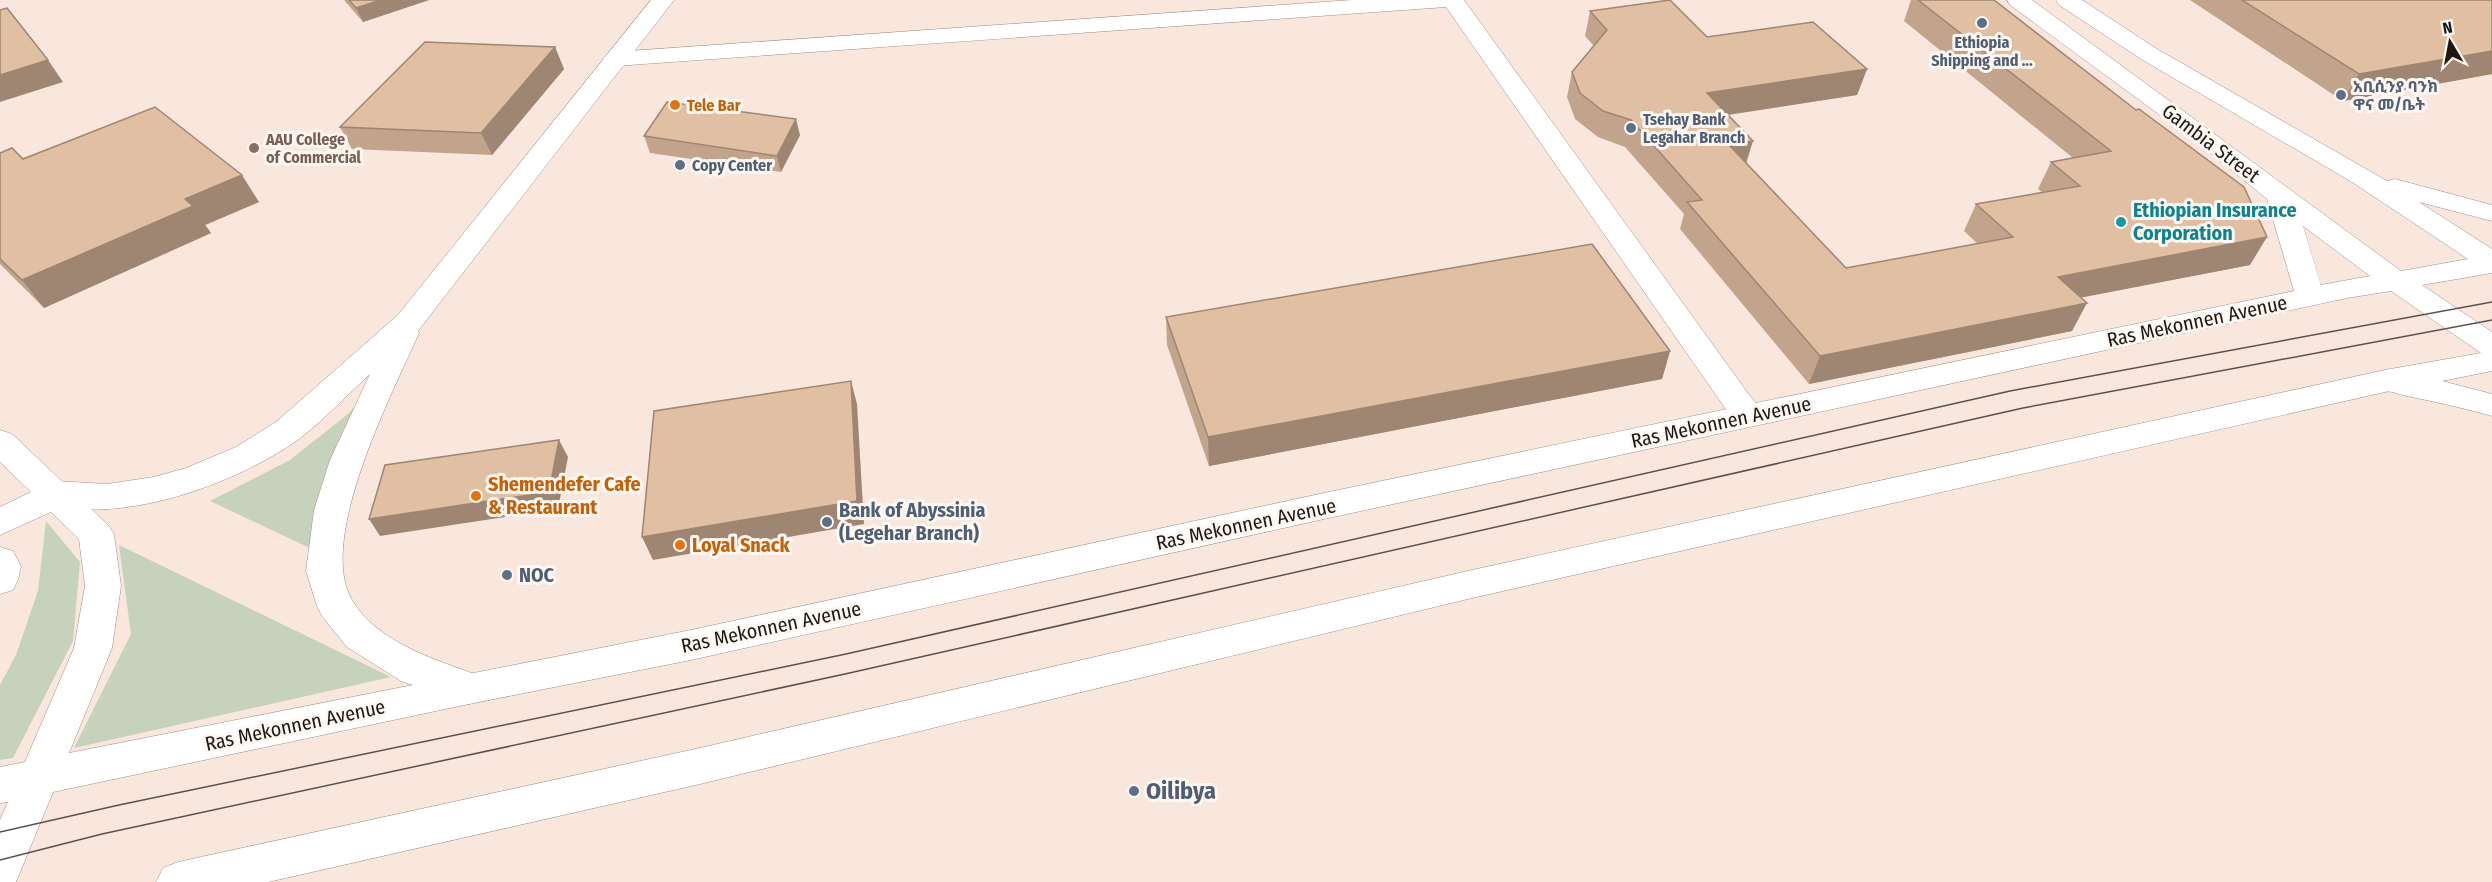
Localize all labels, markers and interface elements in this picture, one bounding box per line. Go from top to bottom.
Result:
north arrow [2420,12,2480,72]
marker: Ethiopia Shipping and ... [1975,16,1989,30]
text: N [2441,18,2454,38]
place label: Ethiopia Shipping and ... [1931,33,2033,70]
place label: አቢሲንያ ባንክ ዋና መ/ቤት [2353,77,2438,114]
marker: አቢሲንያ ባንክ ዋና መ/ቤት [2334,88,2348,102]
place label: Tele Bar [687,96,741,115]
marker: Tele Bar [668,98,682,112]
street label: Gambia Street [2157,99,2265,188]
place label: Tsehay Bank Legahar Branch [1643,110,1745,147]
marker: Tsehay Bank Legahar Branch [1624,121,1638,135]
place label: AAU College of Commercial [265,130,362,167]
marker: AAU College of Commercial [247,141,261,155]
place label: Copy Center [692,156,772,175]
marker: Copy Center [673,158,687,172]
place label: Ethiopian Insurance Corporation [2133,198,2297,245]
marker: Ethiopian Insurance Corporation [2114,215,2128,229]
street label: Ras Mekonnen Avenue [2105,290,2289,352]
street label: Ras Mekonnen Avenue [1629,391,1813,453]
place label: Shemendefer Cafe & Restaurant [488,472,641,519]
marker: Shemendefer Cafe & Restaurant [469,489,483,503]
street label: Ras Mekonnen Avenue [1154,493,1338,555]
place label: Bank of Abyssinia (Legehar Branch) [839,498,985,545]
marker: Bank of Abyssinia (Legehar Branch) [820,515,834,529]
place label: Loyal Snack [692,533,790,557]
marker: Loyal Snack [673,538,687,552]
place label: NOC [519,563,555,587]
marker: NOC [500,568,514,582]
street label: Ras Mekonnen Avenue [679,596,863,658]
street label: Ras Mekonnen Avenue [203,694,387,756]
place label: Oilibya [1146,777,1216,805]
marker: Oilibya [1127,784,1141,798]

